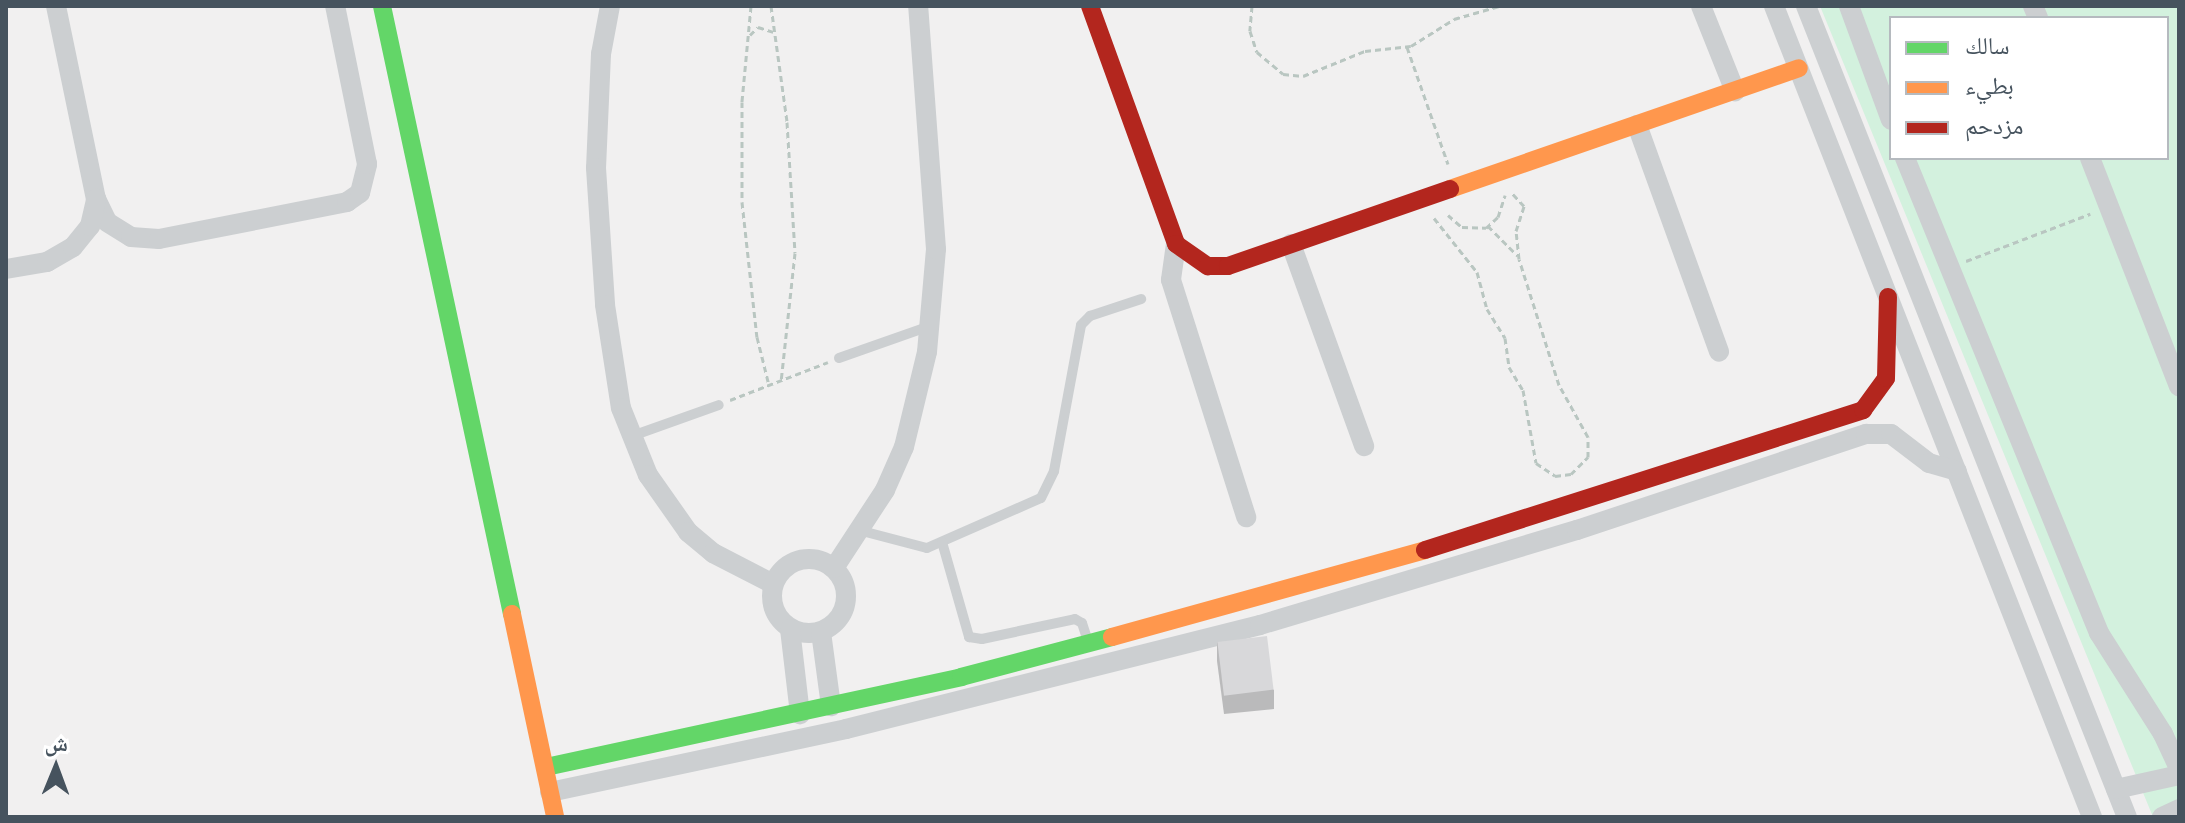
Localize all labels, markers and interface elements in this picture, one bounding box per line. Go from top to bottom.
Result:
legend [1889,16,2169,160]
text: سالك [1965,31,2010,60]
text: بطيء [1965,71,2014,100]
text: مزدحم [1965,111,2024,140]
north arrow [16,727,96,807]
text: ش [45,730,68,756]

